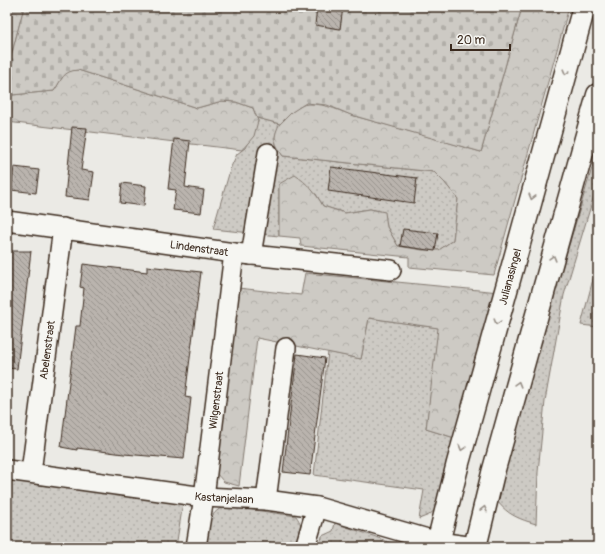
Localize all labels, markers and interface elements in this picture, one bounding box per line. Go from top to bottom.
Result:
scale bar [451,26,510,52]
text: 20 m [457,33,486,48]
one-way arrow [562,68,571,75]
one-way arrow [528,193,537,200]
street label: Lindenstraat [169,238,230,259]
street label: Julianasingel [496,247,524,307]
one-way arrow [548,255,556,262]
street label: Abelenstraat [37,319,58,380]
one-way arrow [493,319,502,326]
street label: Wilgenstraat [206,370,226,430]
one-way arrow [513,380,521,387]
one-way arrow [458,444,467,451]
street label: Kastanjelaan [194,490,254,506]
one-way arrow [479,506,488,513]

